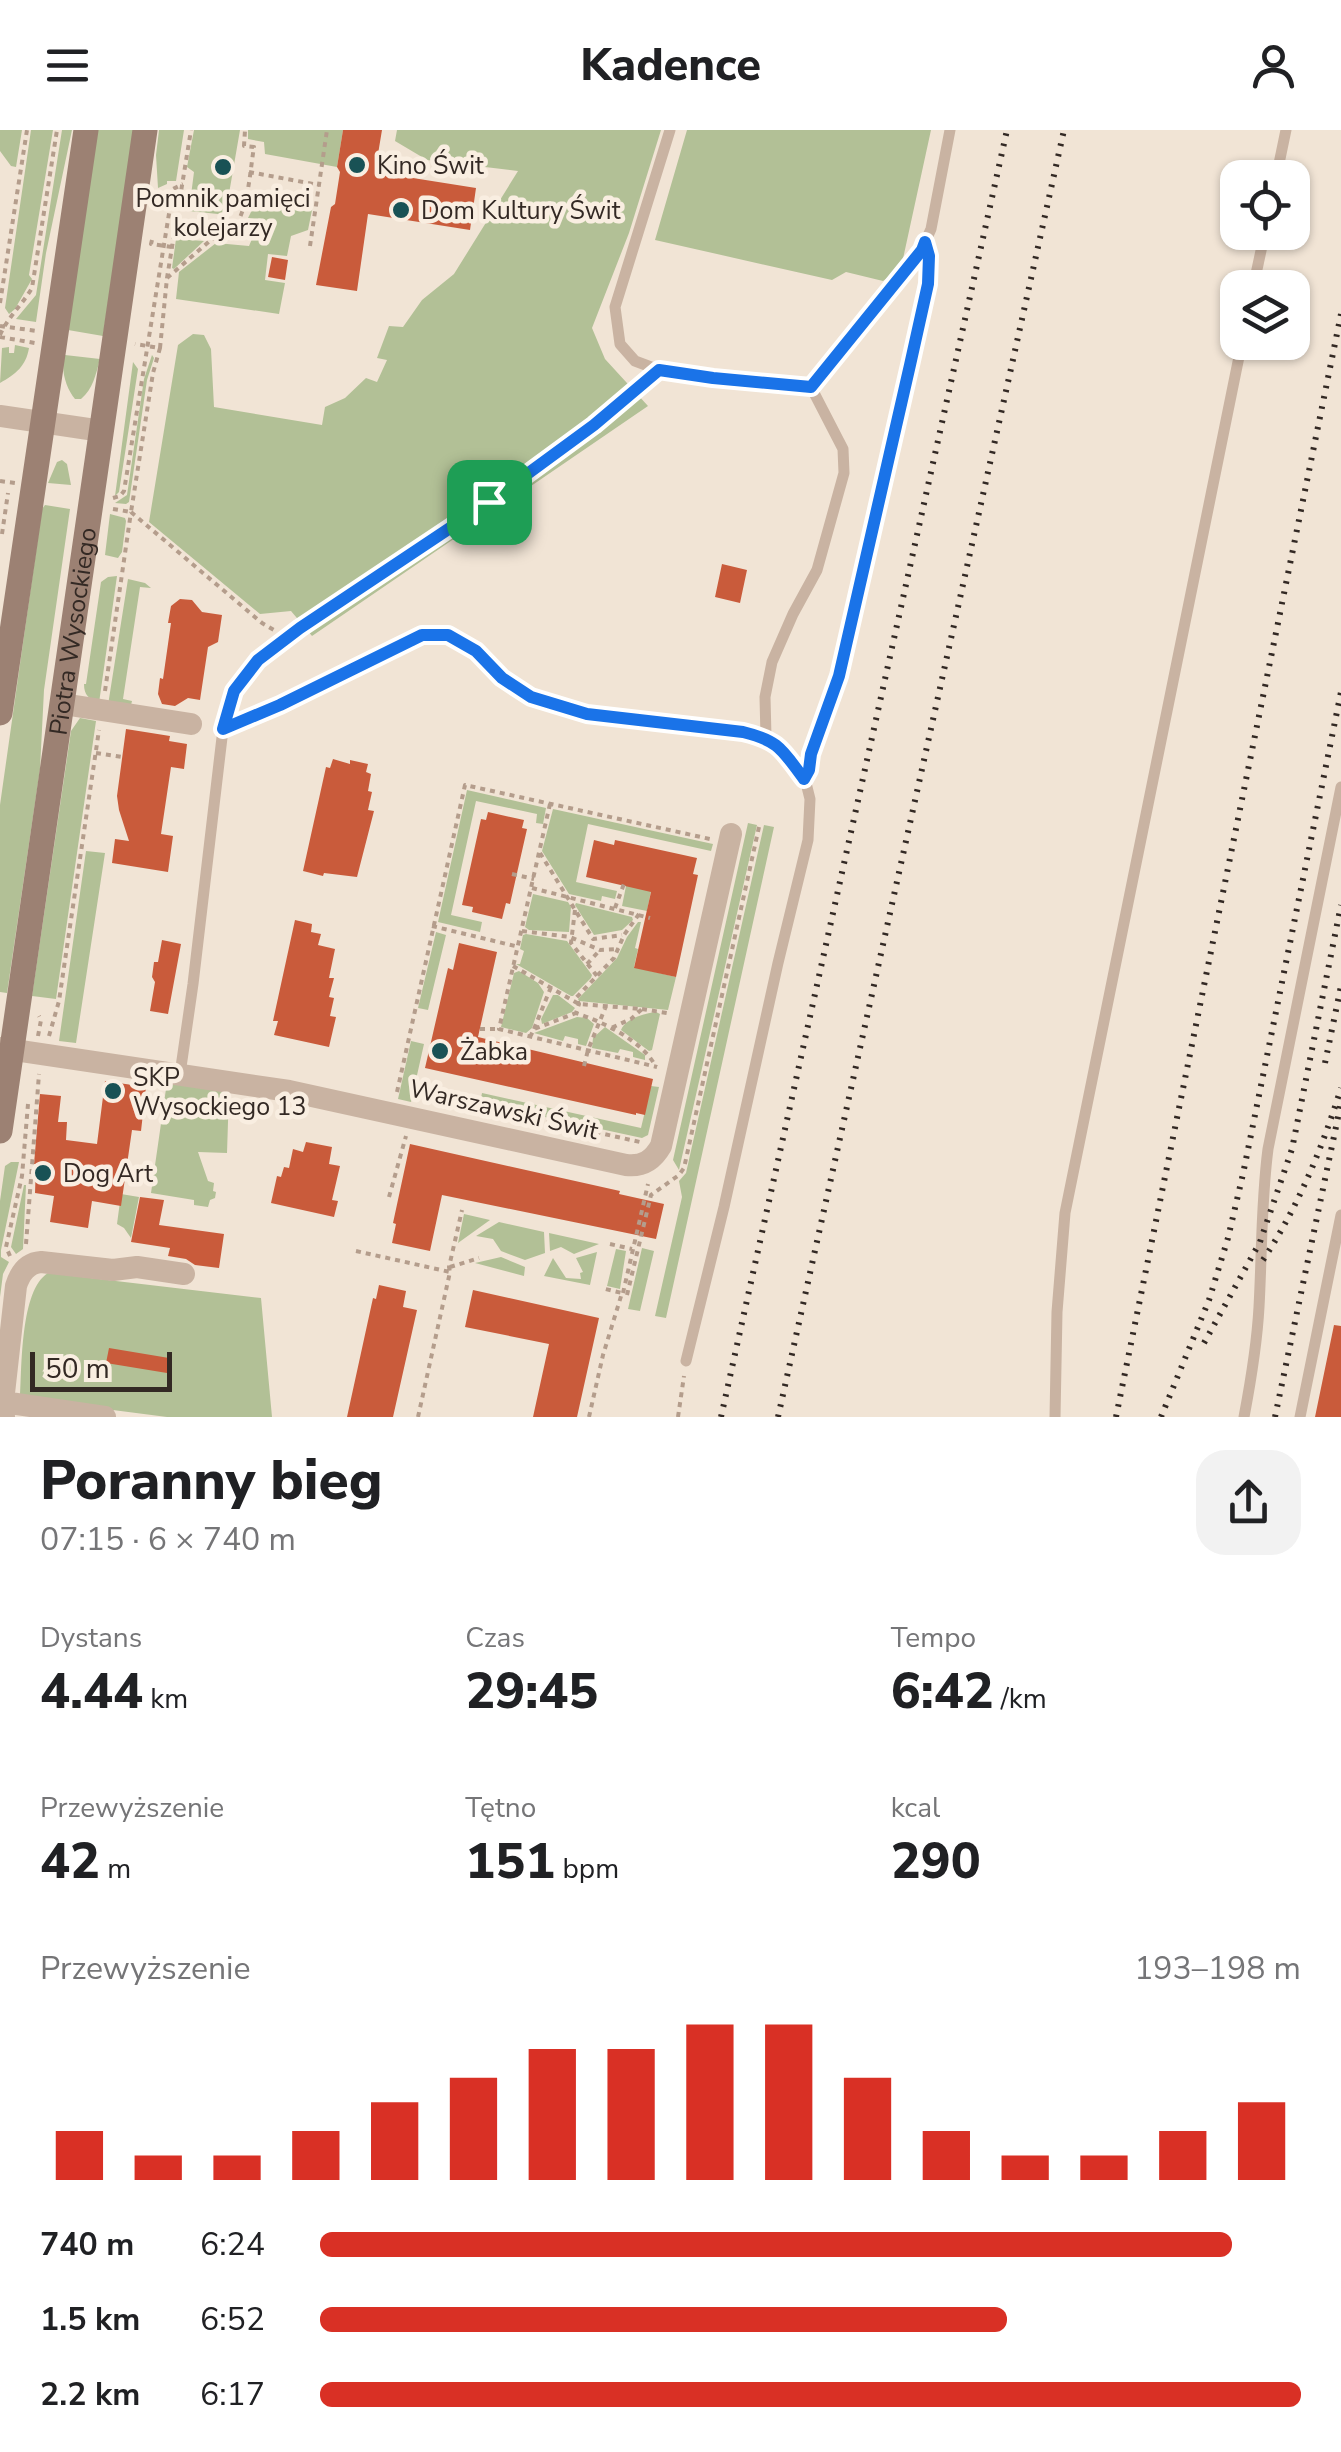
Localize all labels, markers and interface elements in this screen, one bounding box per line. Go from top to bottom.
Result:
text: Kadence [580,35,761,96]
icon: menu [40,38,95,93]
icon: person [1246,38,1301,93]
place label: Kino Świt [377,149,484,183]
marker: Kino Świt [346,154,368,176]
marker: Pomnik pamięci kolejarzy [212,156,234,178]
map controls [1220,160,1310,360]
button: locate [1220,160,1310,250]
place label: Pomnik pamięci kolejarzy [135,182,311,245]
place label: Dom Kultury Świt [421,194,621,228]
marker: Dom Kultury Świt [390,199,412,221]
button: layers [1220,270,1310,360]
pin [447,460,532,545]
icon: arrive [462,475,517,530]
street label: Piotra Wysockiego [42,525,105,738]
place label: Żabka [460,1035,528,1069]
marker: Żabka [429,1040,451,1062]
place label: SKP Wysockiego 13 [133,1061,307,1124]
street label: Warszawski Świt [406,1072,602,1148]
marker: SKP Wysockiego 13 [102,1080,124,1102]
place label: Dog Art [63,1157,153,1191]
marker: Dog Art [32,1162,54,1184]
scale bar [30,1347,172,1392]
text: 50 m [45,1350,110,1388]
text: Poranny bieg [40,1443,383,1518]
button: share [1196,1450,1301,1555]
text: 07:15 · 6 × 740 m [40,1518,296,1561]
text: Dystans [40,1619,142,1657]
text: Czas [465,1619,525,1657]
text: Tempo [891,1619,976,1657]
text: 4.44 [40,1657,143,1726]
text: 29:45 [465,1657,598,1726]
text: 6:42 [891,1657,994,1726]
text: km [143,1680,188,1718]
text: /km [994,1680,1047,1718]
text: Przewyższenie [40,1789,224,1827]
text: Tętno [465,1789,536,1827]
text: kcal [891,1789,940,1827]
text: 42 [40,1827,100,1896]
text: 151 [465,1827,555,1896]
text: 290 [891,1827,981,1896]
text: m [100,1850,131,1888]
text: bpm [555,1850,619,1888]
text: Przewyższenie [40,1947,251,1990]
text: 193–198 m [1134,1947,1301,1990]
text: 740 m [40,2223,134,2266]
text: 6:24 [200,2223,265,2266]
text: 1.5 km [40,2298,140,2341]
text: 6:52 [200,2298,265,2341]
text: 2.2 km [40,2373,140,2416]
text: 6:17 [200,2373,265,2416]

